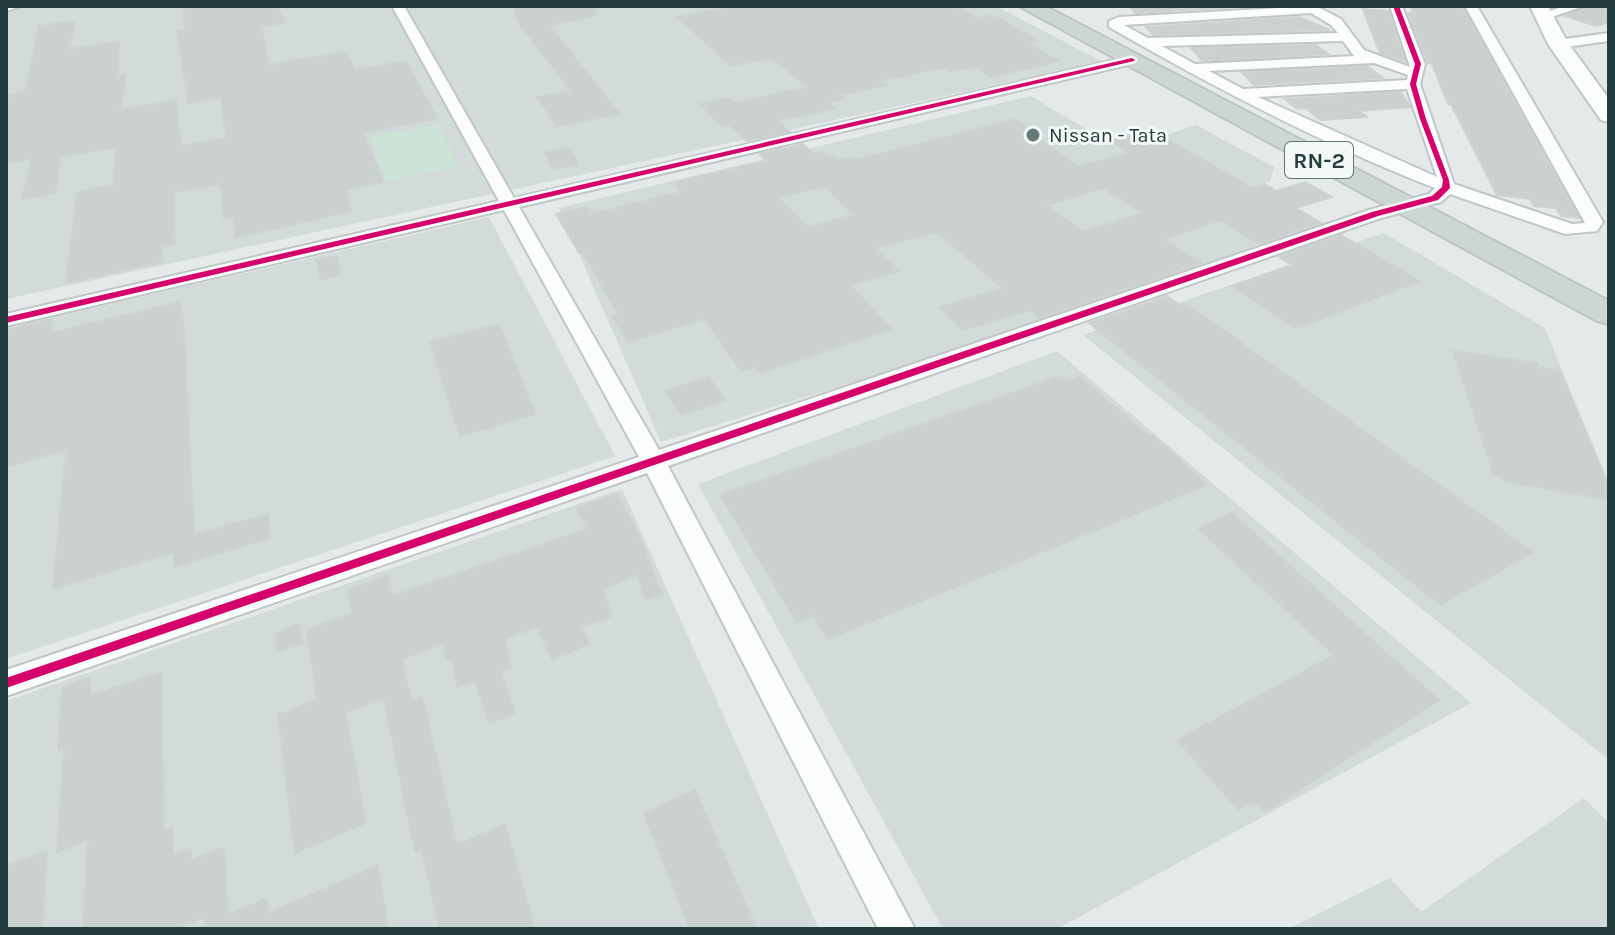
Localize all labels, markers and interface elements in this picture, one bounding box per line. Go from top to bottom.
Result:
place label: Nissan - Tata [1049,124,1167,147]
marker: Nissan - Tata [1024,126,1042,144]
road number: RN-2 [1285,142,1353,178]

